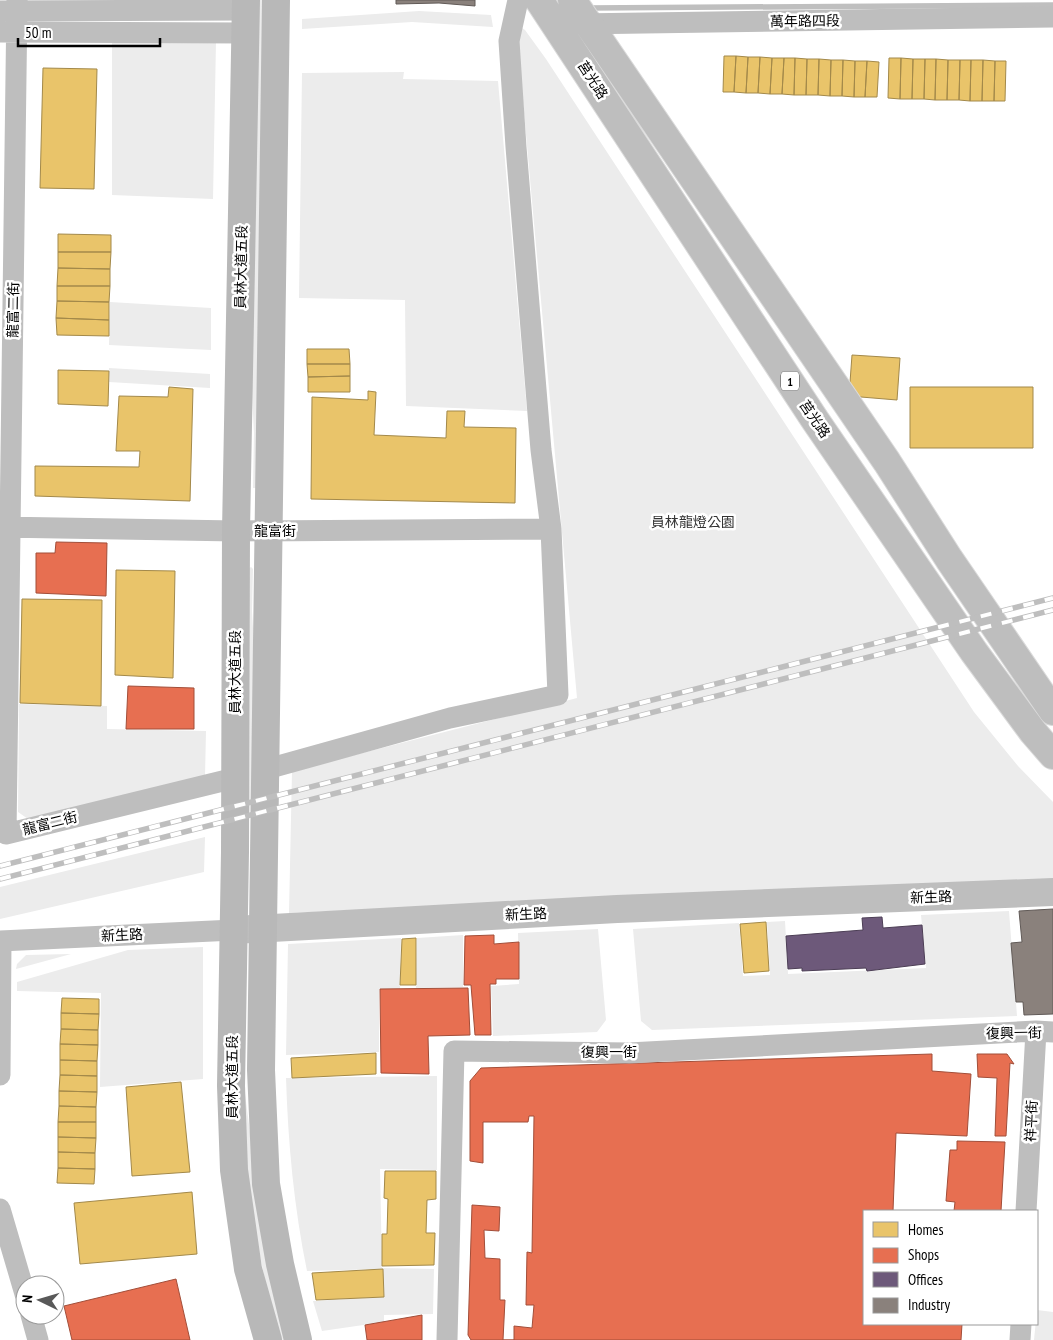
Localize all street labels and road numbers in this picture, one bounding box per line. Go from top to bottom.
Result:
street label: 萬年路四段 [770,11,840,31]
street label: 莒光路 [574,57,612,103]
street label: 員林大道五段 [231,225,251,309]
street label: 龍富二街 [4,282,22,338]
road number: 1 [781,372,799,391]
street label: 莒光路 [796,397,834,441]
street label: 龍富街 [254,522,296,540]
street label: 員林大道五段 [226,630,244,714]
street label: 龍富二街 [21,807,79,839]
street label: 新生路 [910,887,952,907]
street label: 新生路 [505,904,547,924]
street label: 新生路 [101,925,143,945]
street label: 復興一街 [986,1024,1042,1042]
street label: 員林大道五段 [223,1035,241,1119]
street label: 復興一街 [581,1043,637,1061]
street label: 祥平街 [1021,1100,1041,1142]

